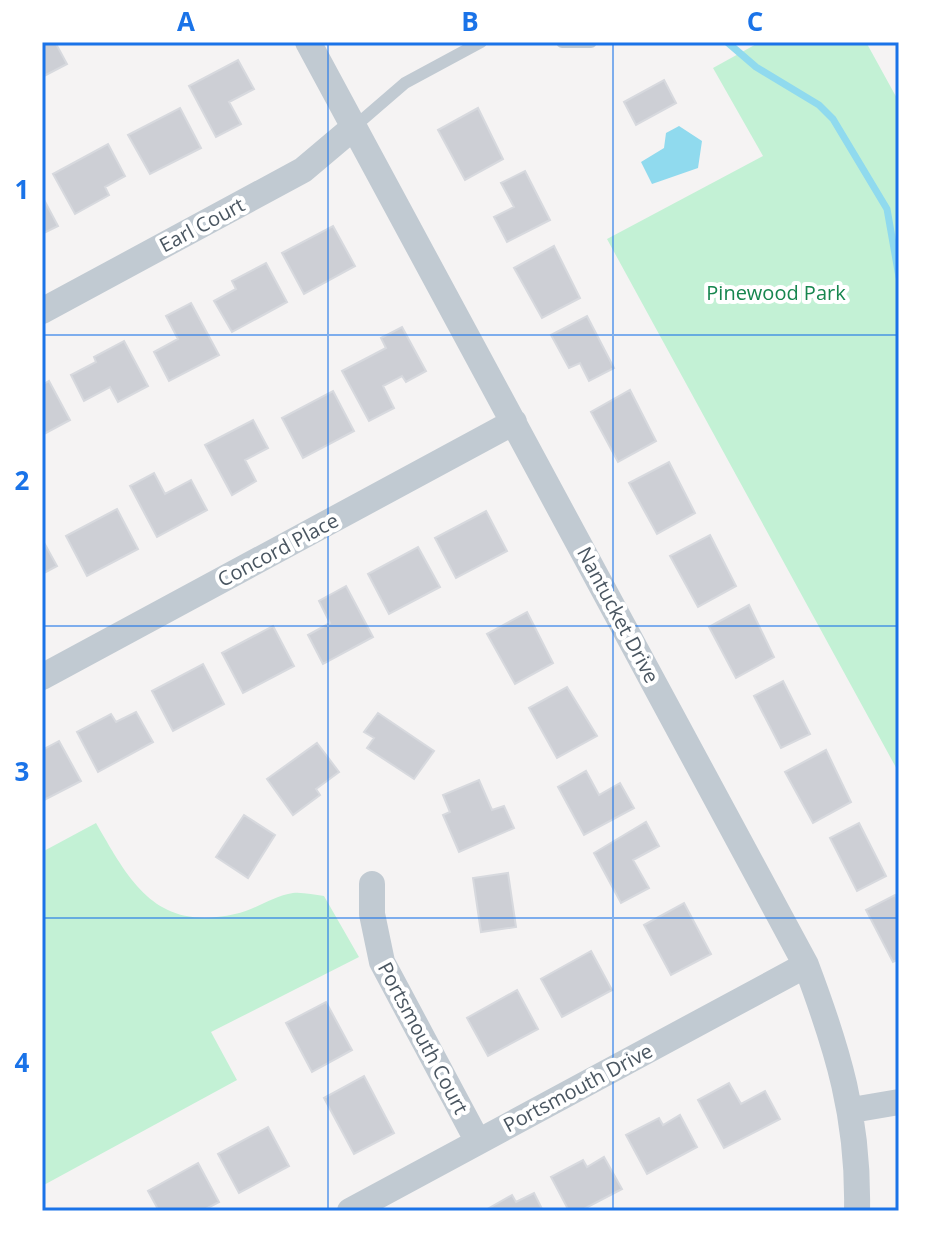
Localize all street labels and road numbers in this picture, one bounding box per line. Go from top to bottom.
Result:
street label: Earl Court [154,191,249,258]
street label: Concord Place [213,506,343,593]
street label: Nantucket Drive [571,542,666,688]
street label: Portsmouth Court [372,957,475,1118]
street label: Portsmouth Drive [498,1037,657,1138]

